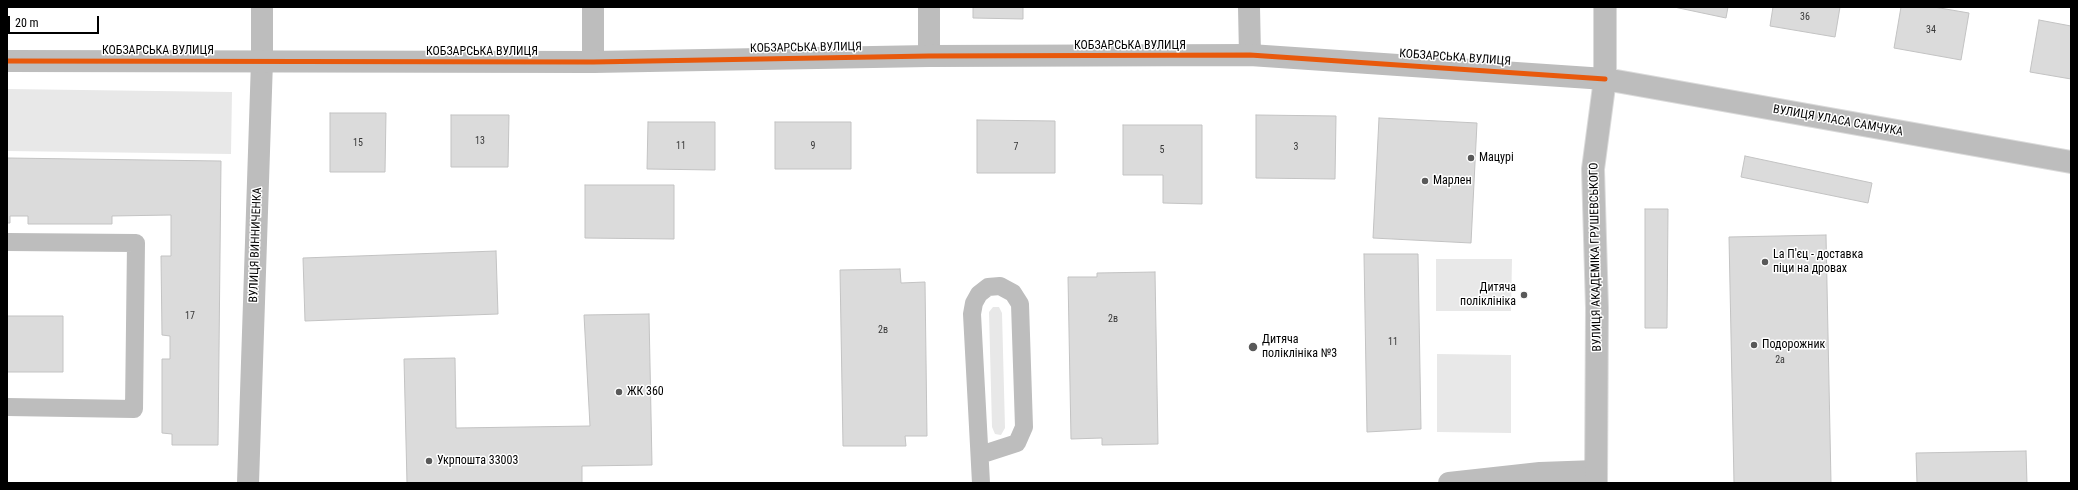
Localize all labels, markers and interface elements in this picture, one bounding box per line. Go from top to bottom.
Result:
scale bar [10,8,101,34]
house number: 36 [1800,11,1810,23]
text: 20 m [15,16,39,30]
house number: 34 [1926,24,1936,36]
street label: КОБЗАРСЬКА ВУЛИЦЯ [1074,39,1186,53]
street label: КОБЗАРСЬКА ВУЛИЦЯ [750,40,862,56]
street label: КОБЗАРСЬКА ВУЛИЦЯ [102,44,214,58]
street label: КОБЗАРСЬКА ВУЛИЦЯ [426,45,538,59]
street label: КОБЗАРСЬКА ВУЛИЦЯ [1399,47,1511,69]
street label: ВУЛИЦЯ УЛАСА САМЧУКА [1772,102,1904,140]
house number: 13 [475,135,485,147]
house number: 15 [353,137,363,149]
house number: 11 [676,140,686,152]
house number: 9 [811,140,815,152]
house number: 7 [1014,141,1018,153]
house number: 3 [1294,141,1298,153]
house number: 5 [1160,144,1164,156]
place label: Мацурі [1479,151,1514,165]
marker: Мацурі [1466,153,1476,163]
street label: ВУЛИЦЯ АКАДЕМІКА ГРУШЕВСЬКОГО [1587,162,1605,352]
place label: Марлен [1433,174,1472,188]
marker: Марлен [1420,176,1430,186]
street label: ВУЛИЦЯ ВИННИЧЕНКА [247,187,265,303]
place label: La П'єц - доставка піци на дровах [1773,248,1863,276]
marker: La П'єц - доставка піци на дровах [1760,257,1770,267]
place label: Дитяча поліклініка [1460,281,1516,309]
marker: Дитяча поліклініка [1519,290,1529,300]
house number: 17 [185,310,195,322]
house number: 2в [1108,313,1118,325]
house number: 2в [878,324,888,336]
place label: Дитяча поліклініка №3 [1262,333,1337,361]
house number: 11 [1388,336,1398,348]
place label: Подорожник [1762,338,1825,352]
marker: Подорожник [1749,340,1759,350]
marker: Дитяча поліклініка №3 [1247,341,1259,353]
house number: 2а [1775,354,1785,366]
place label: ЖК 360 [627,385,664,399]
marker: ЖК 360 [614,387,624,397]
place label: Укрпошта 33003 [437,454,518,468]
marker: Укрпошта 33003 [424,456,434,466]

